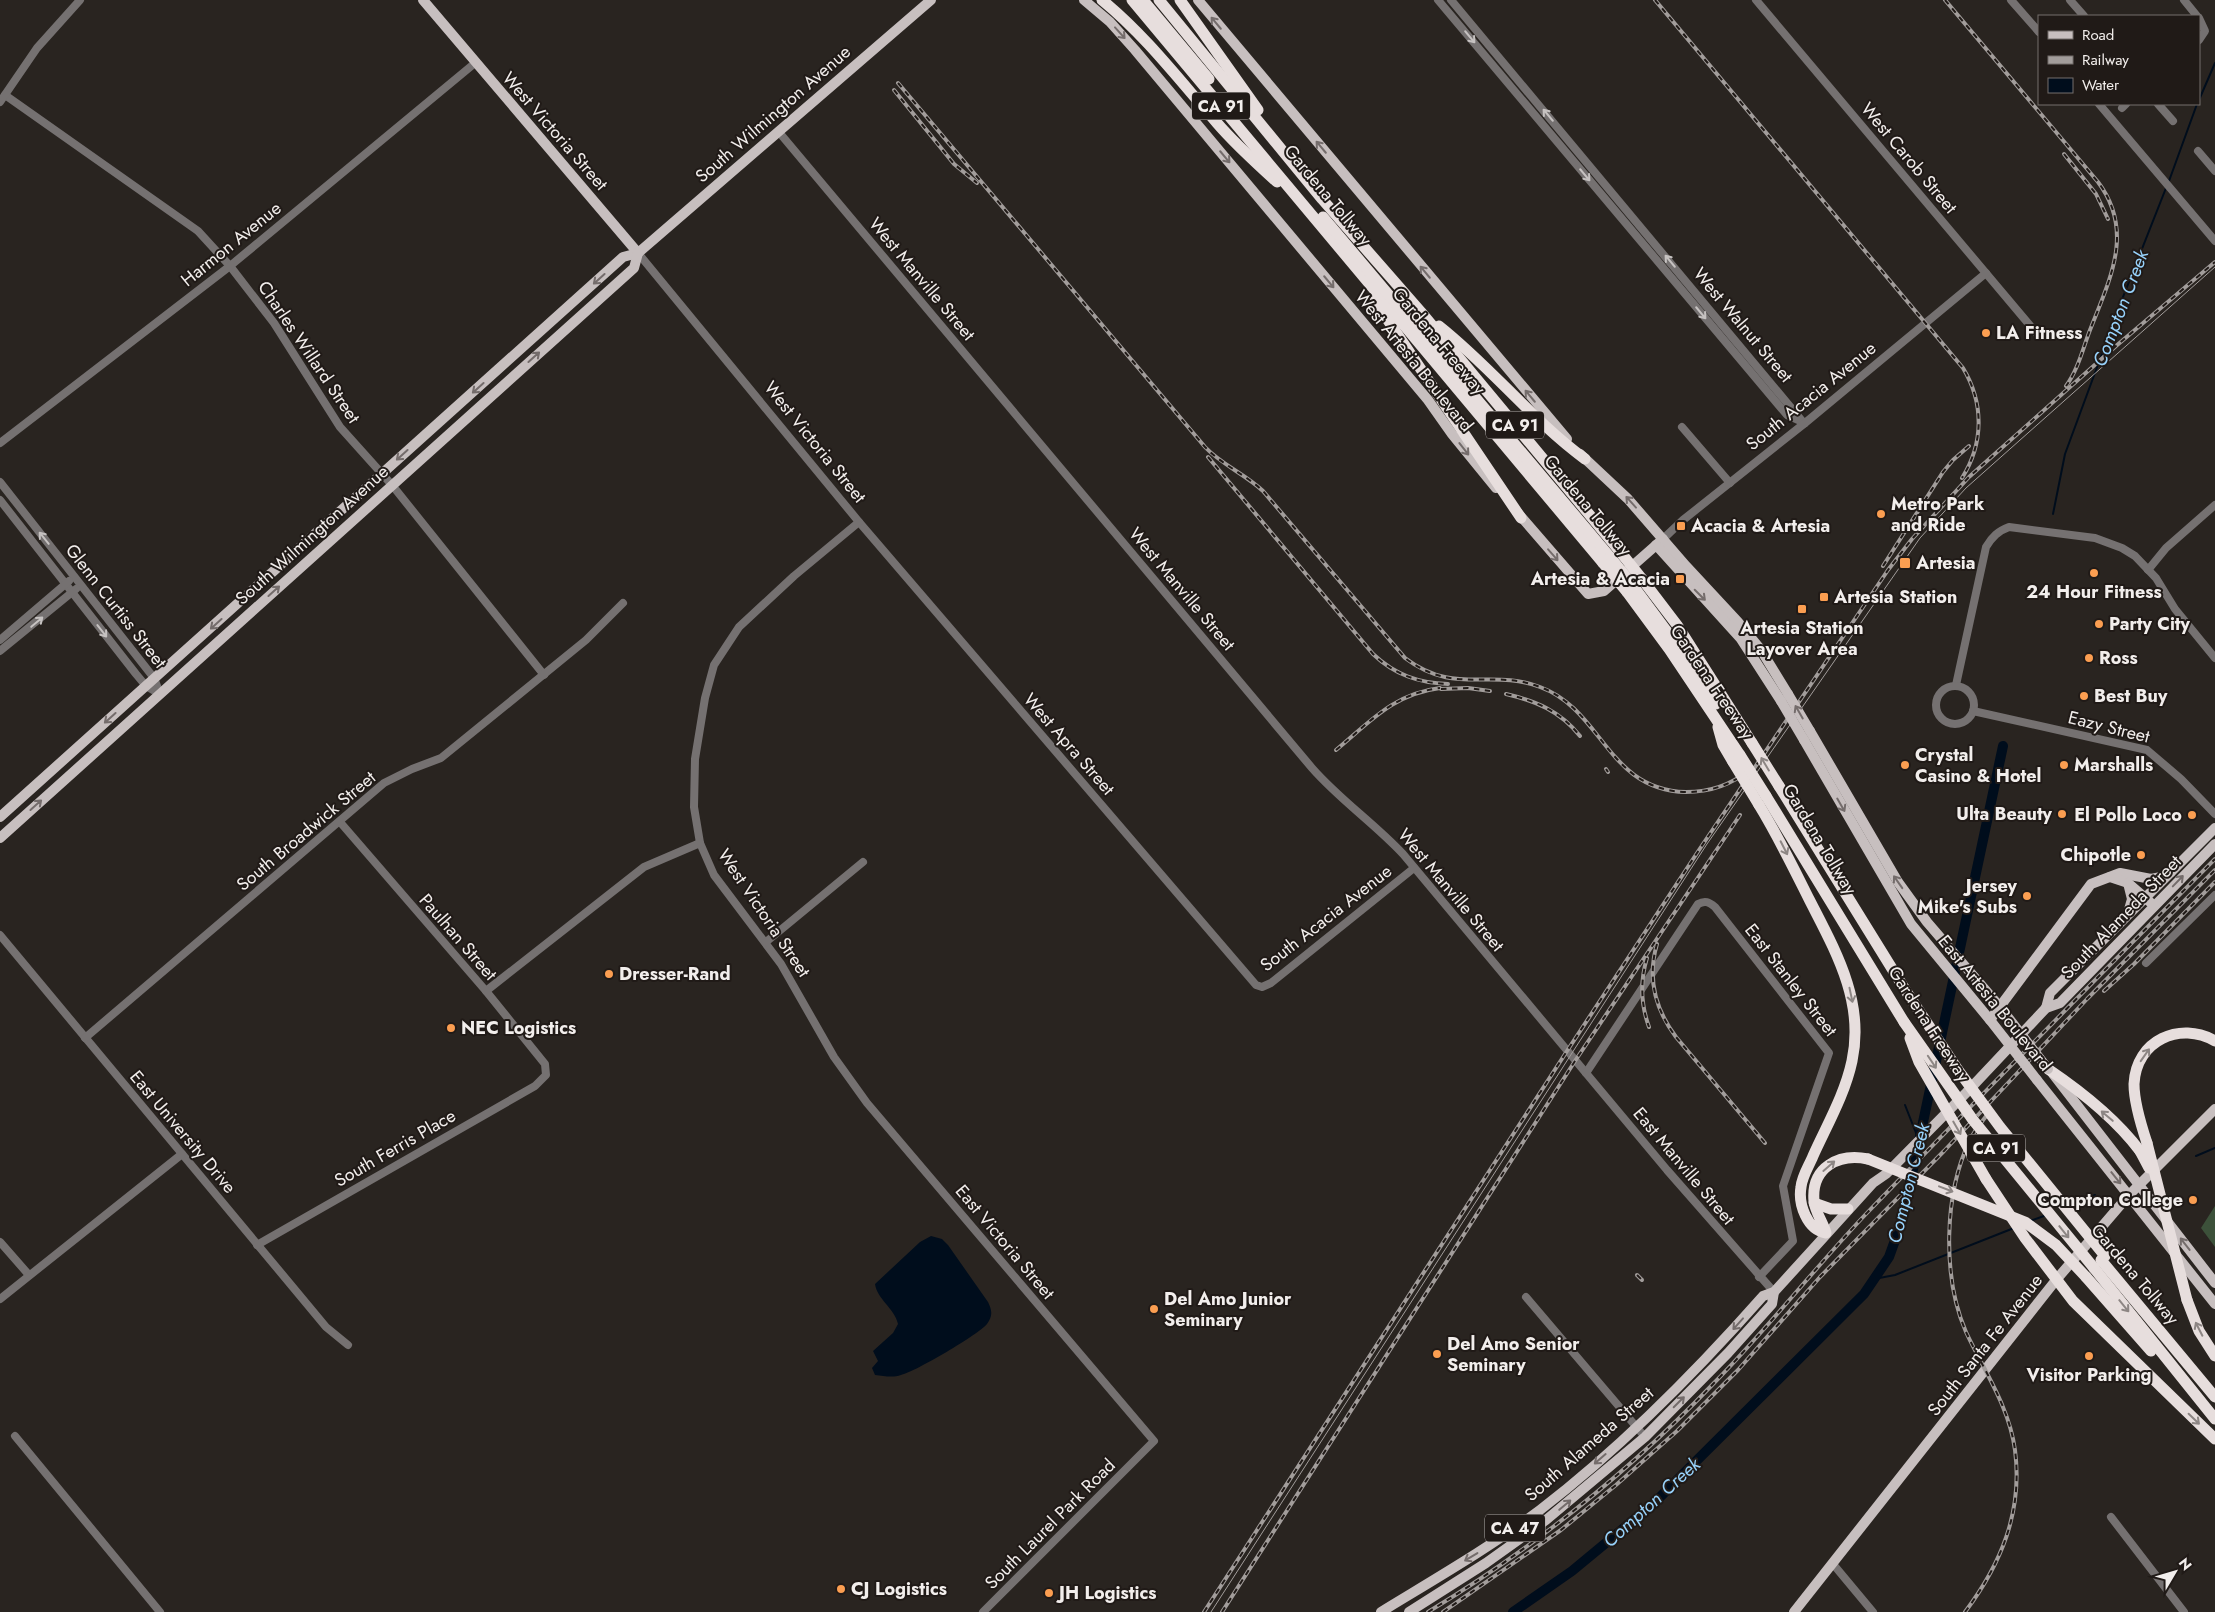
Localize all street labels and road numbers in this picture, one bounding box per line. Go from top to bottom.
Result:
street label: South Wilmington Avenue [690,39,856,189]
street label: West Victoria Street [496,66,614,197]
road number: CA 91 [1192,92,1250,120]
street label: West Carob Street [1855,97,1964,220]
street label: Gardena Tollway [1278,139,1378,251]
street label: Harmon Avenue [175,195,287,293]
street label: West Manville Street [863,212,982,347]
street label: West Walnut Street [1687,262,1799,389]
street label: Charles Willard Street [252,276,367,429]
street label: Gardena Freeway [1386,282,1492,400]
street label: West Artesia Boulevard [1349,285,1479,437]
street label: South Acacia Avenue [1740,335,1882,457]
street label: West Victoria Street [758,376,873,509]
road number: CA 91 [1486,412,1544,438]
street label: Gardena Tollway [1538,449,1638,561]
street label: South Wilmington Avenue [230,459,394,611]
street label: West Manville Street [1123,522,1242,657]
street label: Glenn Curtiss Street [59,538,173,674]
street label: Gardena Freeway [1664,619,1760,745]
street label: West Apra Street [1017,687,1121,801]
street label: Eazy Street [2065,704,2153,750]
street label: South Broadwick Street [231,764,382,897]
street label: Gardena Tollway [1777,779,1863,899]
street label: West Manville Street [1392,823,1511,958]
street label: West Victoria Street [711,844,817,983]
street label: South Alameda Street [2055,849,2188,985]
street label: South Acacia Avenue [1255,858,1397,978]
street label: Paulhan Street [413,888,504,987]
street label: East Stanley Street [1739,918,1844,1043]
street label: East Artesia Boulevard [1932,929,2058,1077]
street label: Gardena Freeway [1882,961,1976,1087]
street label: East University Drive [124,1065,242,1199]
street label: East Manville Street [1627,1101,1742,1231]
street label: South Ferris Place [329,1103,461,1193]
road number: CA 91 [1967,1134,2025,1162]
street label: East Victoria Street [949,1179,1061,1306]
street label: Gardena Tollway [2085,1218,2185,1330]
street label: South Santa Fe Avenue [1921,1268,2049,1422]
street label: South Alameda Street [1519,1380,1660,1507]
street label: South Laurel Park Road [979,1453,1121,1595]
road number: CA 47 [1485,1515,1545,1542]

